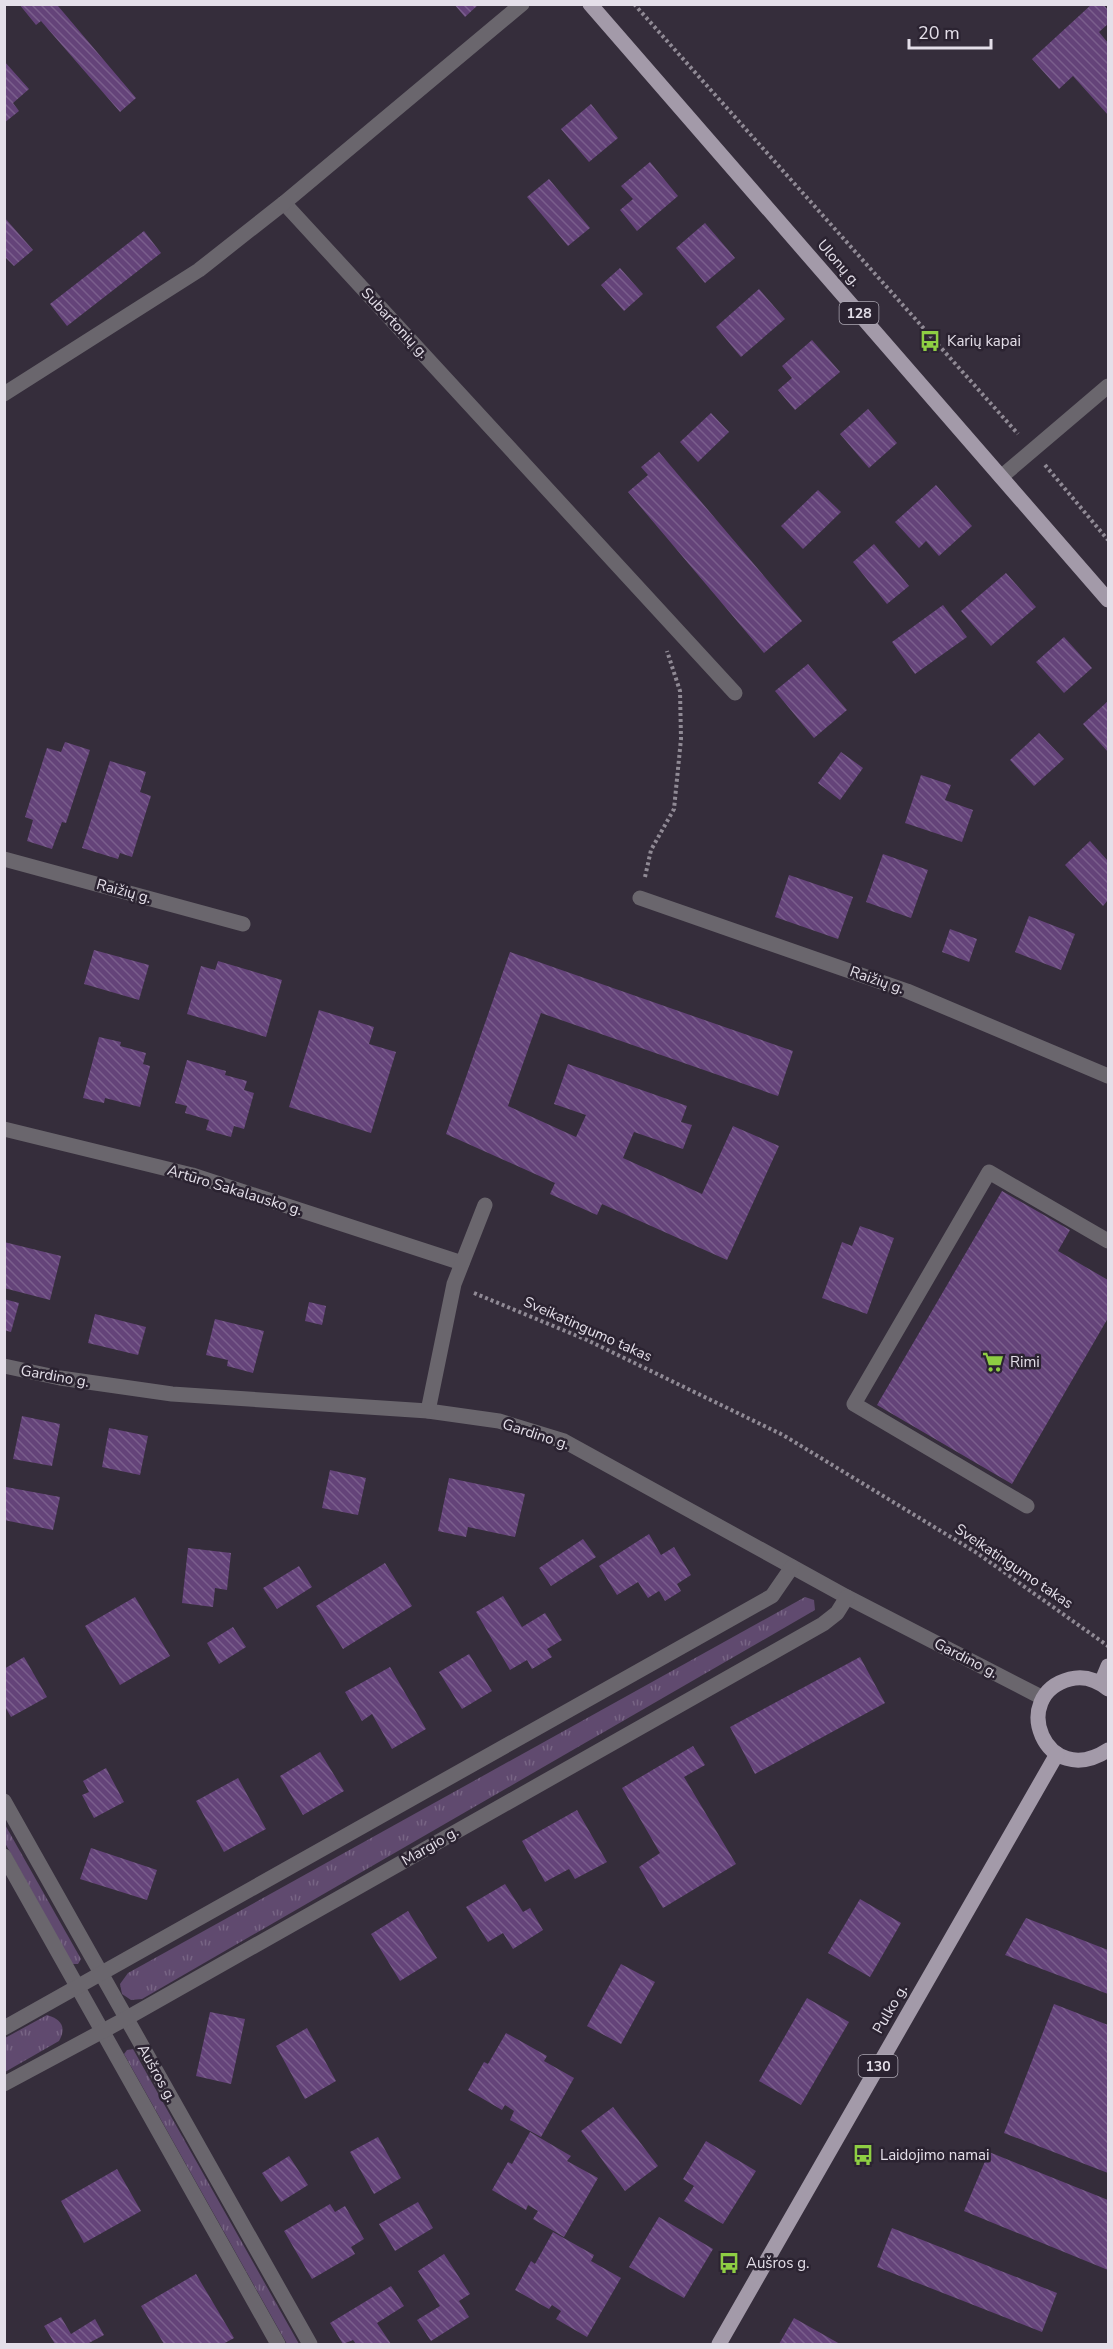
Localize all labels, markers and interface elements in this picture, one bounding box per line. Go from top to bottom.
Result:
scale bar [909,12,992,50]
text: 20 m [918,21,960,45]
street label: Ulonų g. [813,235,865,291]
street label: Subartonių g. [357,283,433,363]
road number: 128 [840,302,878,324]
bus stop icon: Karių kapai [918,329,942,353]
place label: Karių kapai [947,331,1021,351]
street label: Raižių g. [94,874,154,908]
street label: Raižių g. [847,961,907,999]
street label: Artūro Sakalausko g. [165,1160,305,1220]
street label: Sveikatingumo takas [520,1292,656,1366]
supermarket icon: Rimi [981,1350,1005,1374]
place label: Rimi [1010,1352,1040,1372]
street label: Gardino g. [19,1360,91,1392]
street label: Gardino g. [500,1414,572,1454]
street label: Sveikatingumo takas [951,1519,1077,1613]
street label: Gardino g. [931,1633,1001,1683]
street label: Margio g. [398,1822,462,1870]
street label: Pulko g. [868,1981,912,2037]
street label: Aušros g. [133,2040,181,2106]
road number: 130 [858,2055,898,2077]
bus stop icon: Laidojimo namai [851,2143,875,2167]
place label: Laidojimo namai [880,2145,989,2165]
bus stop icon: Aušros g. [717,2251,741,2275]
place label: Aušros g. [746,2253,809,2273]

